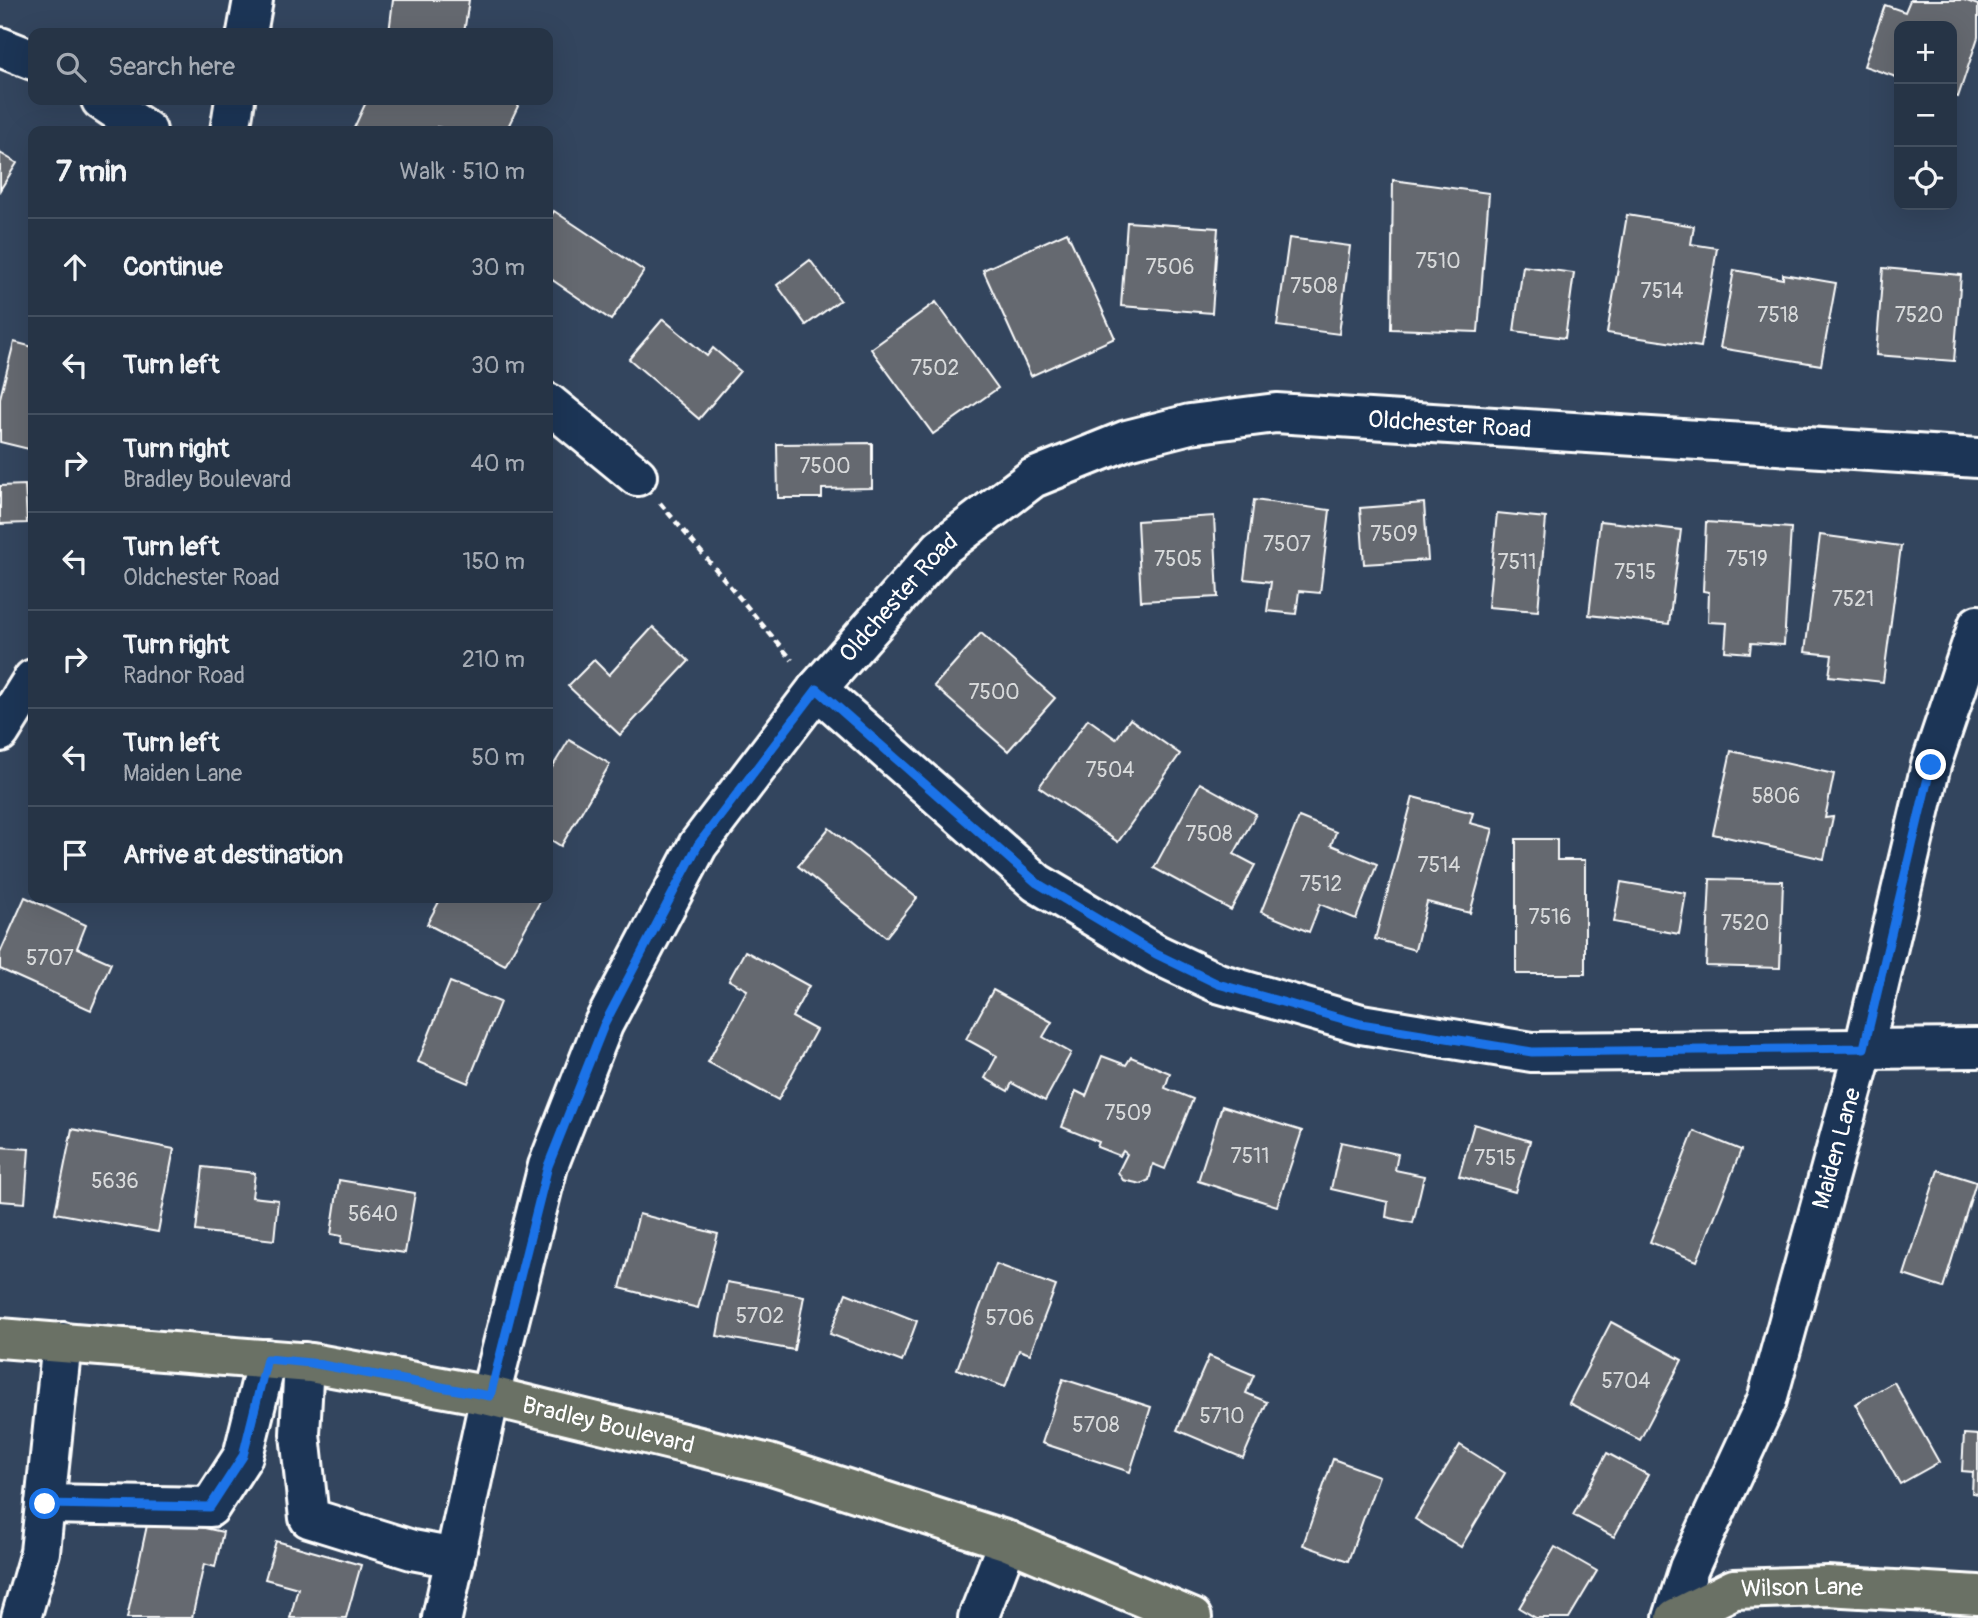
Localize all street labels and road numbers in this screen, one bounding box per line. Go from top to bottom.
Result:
street label: Oldchester Road [1367,404,1532,444]
street label: Oldchester Road [833,526,963,668]
street label: Maiden Lane [1806,1084,1867,1212]
street label: Bradley Boulevard [520,1390,697,1460]
street label: Wilson Lane [1741,1571,1864,1603]

